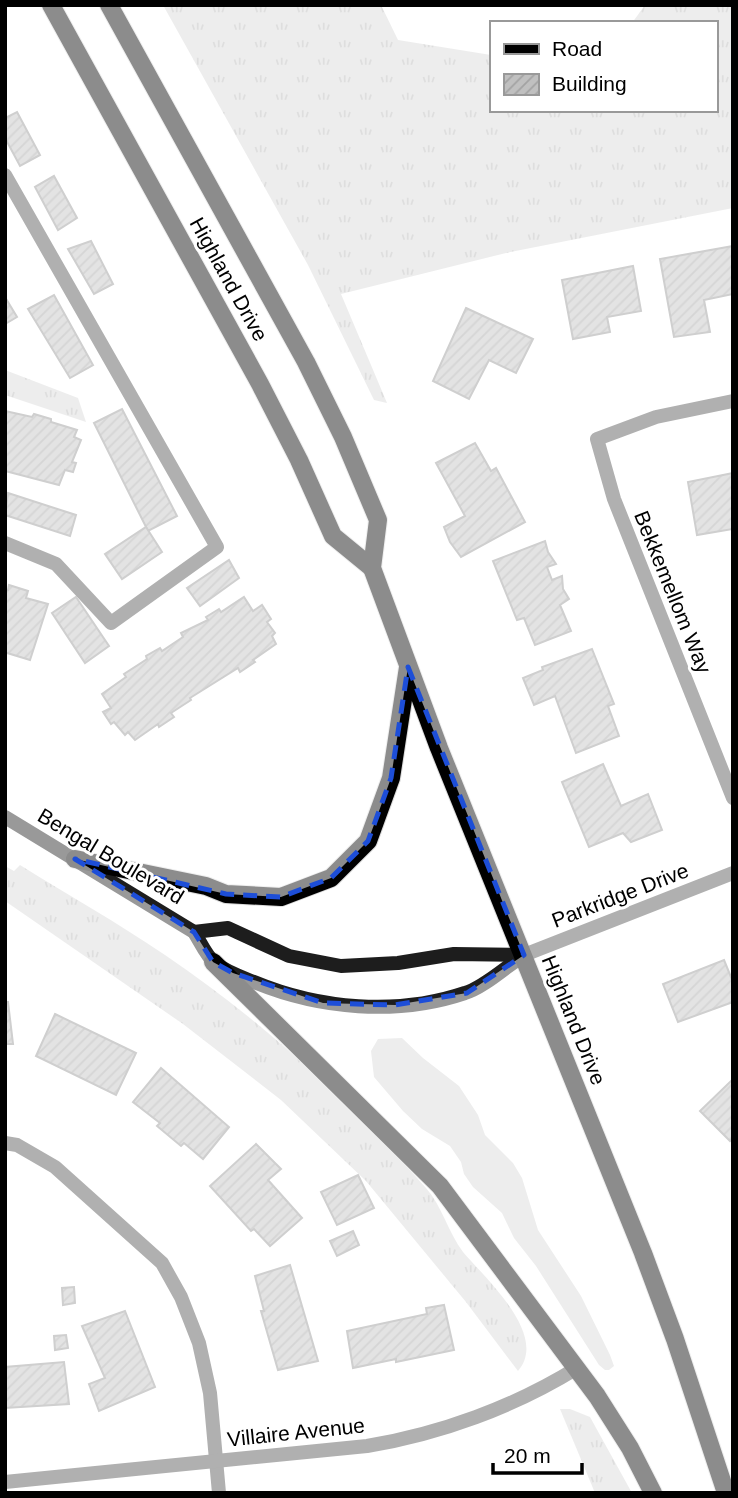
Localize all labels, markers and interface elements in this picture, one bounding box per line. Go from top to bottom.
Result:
legend [490,21,717,112]
text: Road [552,37,602,60]
text: Building [552,72,627,95]
street label: Highland Drive [186,213,272,345]
street label: Bekkemellom Way [630,507,716,677]
street label: Bengal Boulevard [34,803,188,909]
street label: Parkridge Drive [548,858,692,932]
street label: Highland Drive [538,952,610,1088]
street label: Villaire Avenue [226,1413,366,1451]
scale bar [493,1432,582,1476]
text: 20 m [504,1444,551,1467]

